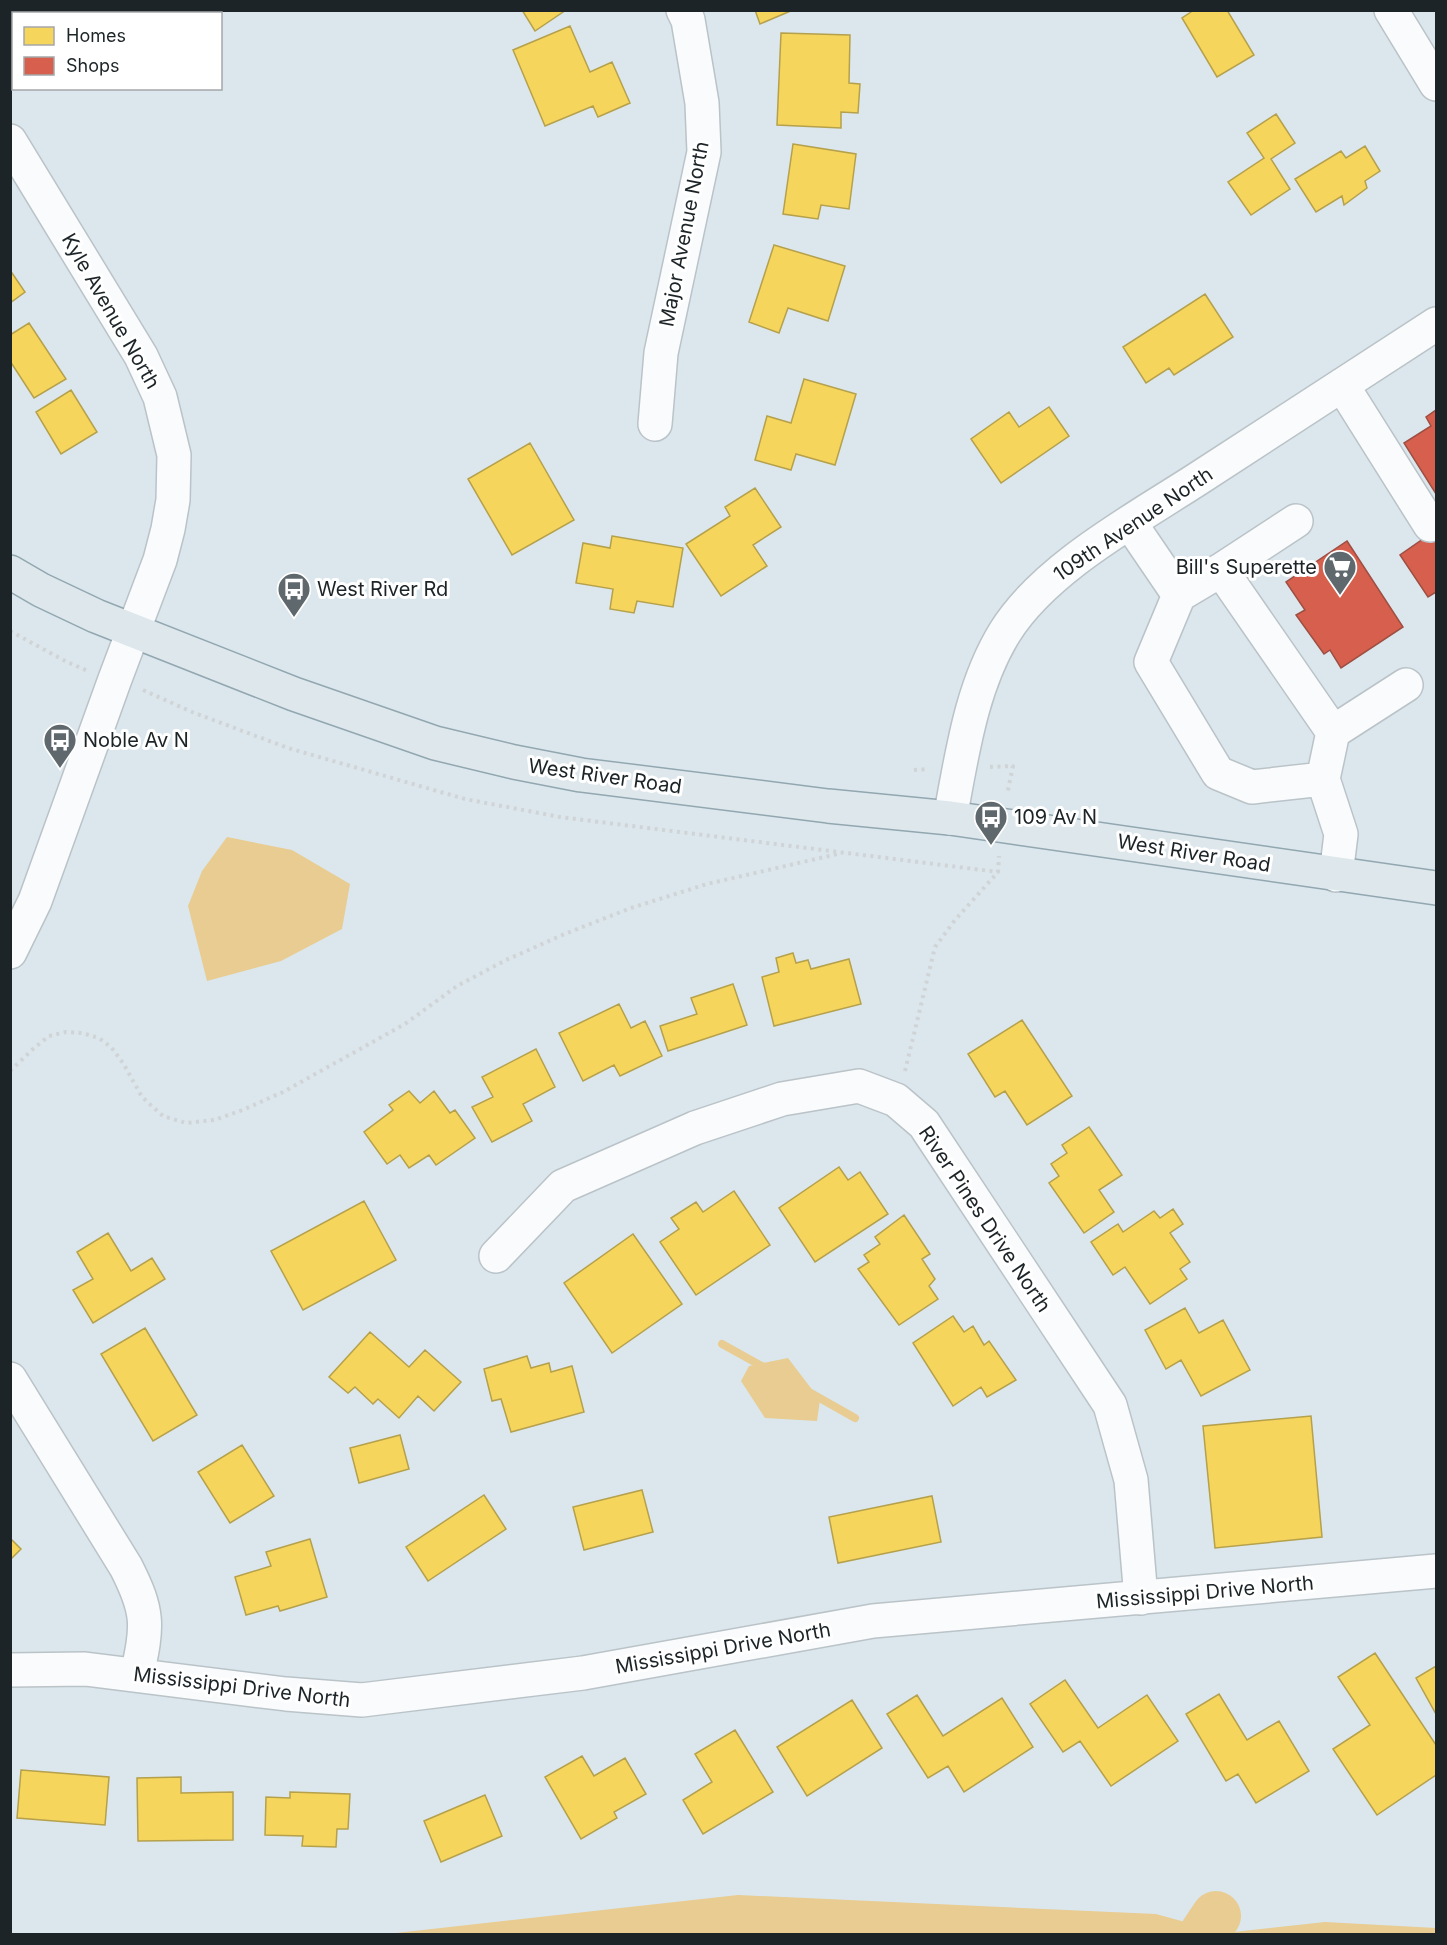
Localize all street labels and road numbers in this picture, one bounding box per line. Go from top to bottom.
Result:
street label: Major Avenue North [654,139,714,329]
street label: Kyle Avenue North [57,229,165,393]
street label: 109th Avenue North [1049,462,1217,586]
street label: West River Road [527,753,683,799]
street label: West River Road [1116,829,1272,877]
street label: River Pines Drive North [914,1121,1056,1317]
street label: Mississippi Drive North [1095,1571,1315,1613]
street label: Mississippi Drive North [613,1617,833,1679]
street label: Mississippi Drive North [132,1662,352,1712]

